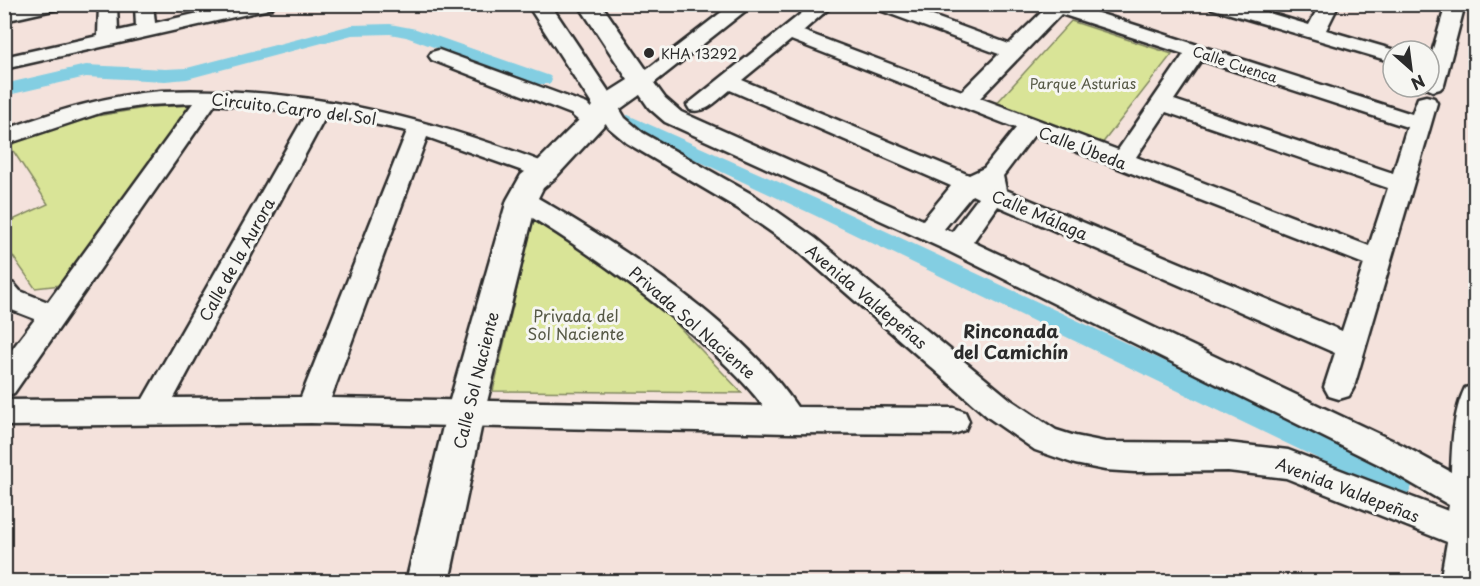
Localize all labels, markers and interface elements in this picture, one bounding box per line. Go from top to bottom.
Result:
north arrow [1381,39,1441,99]
street label: Calle Cuenca [1190,40,1280,88]
place label: KHA 13292 [661,43,737,64]
marker: KHA 13292 [642,46,656,60]
text: N [1407,70,1430,97]
park label: Parque Asturias [1030,73,1136,94]
street label: Circuito Carro del Sol [210,86,378,130]
street label: Calle Úbeda [1036,119,1131,175]
street label: Calle Málaga [988,183,1092,245]
street label: Calle de la Aurora [192,193,280,325]
street label: Avenida Valdepeñas [801,238,933,354]
street label: Privada Sol Naciente [625,260,761,384]
park label: Privada del Sol Naciente [528,303,625,345]
street label: Calle Sol Naciente [446,309,504,451]
district label: Rinconada del Camichín [954,317,1068,365]
street label: Avenida Valdepeñas [1273,451,1423,527]

